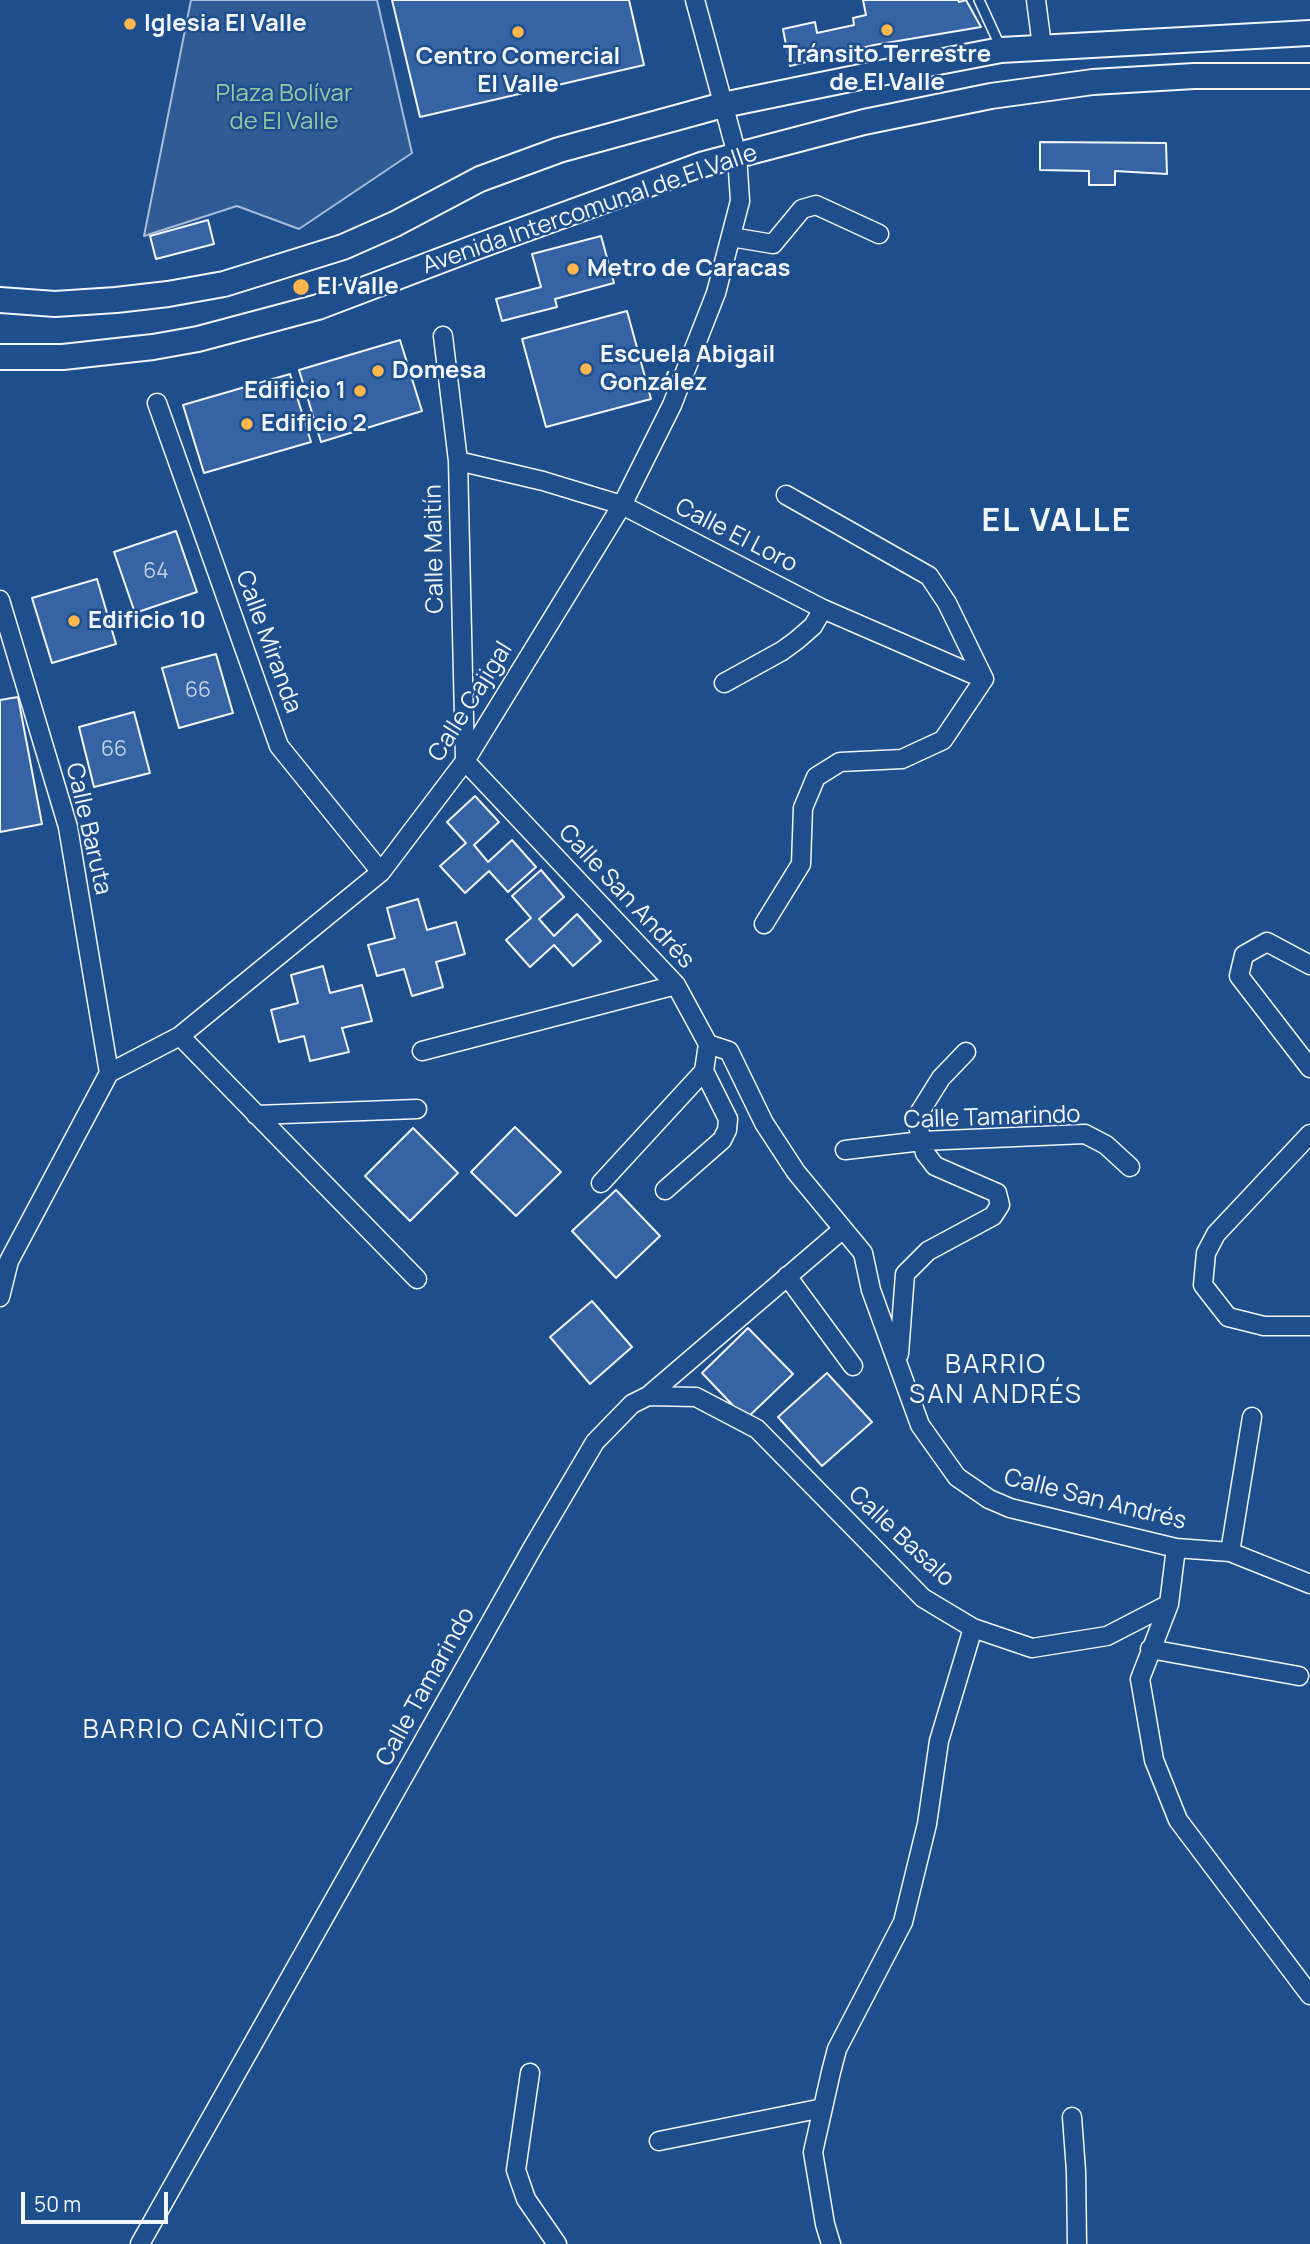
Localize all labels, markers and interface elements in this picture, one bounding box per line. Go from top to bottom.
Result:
place label: Iglesia El Valle [144,10,307,38]
marker: Iglesia El Valle [122,16,138,32]
marker: Tránsito Terrestre de El Valle [879,22,895,38]
marker: Centro Comercial El Valle [510,24,526,40]
place label: Tránsito Terrestre de El Valle [783,41,991,97]
place label: Centro Comercial El Valle [416,43,620,99]
park label: Plaza Bolívar de El Valle [215,80,353,136]
street label: Avenida Intercomunal de El Valle [419,139,761,281]
place label: Metro de Caracas [587,255,790,283]
marker: Metro de Caracas [565,261,581,277]
place label: El Valle [317,273,399,301]
marker: El Valle [291,277,311,297]
place label: Escuela Abigail González [600,341,775,397]
place label: Domesa [392,357,486,385]
marker: Escuela Abigail González [578,361,594,377]
marker: Domesa [370,363,386,379]
place label: Edificio 1 [244,377,346,405]
marker: Edificio 1 [352,383,368,399]
place label: Edificio 2 [261,410,367,438]
marker: Edificio 2 [239,416,255,432]
street label: Calle Maitín [419,484,451,614]
street label: Calle El Loro [670,493,802,579]
district label: EL VALLE [983,503,1131,541]
house number: 64 [143,559,169,585]
street label: Calle Miranda [229,567,307,717]
place label: Edificio 10 [88,607,206,635]
marker: Edificio 10 [66,613,82,629]
street label: Calle Cajigal [423,637,519,767]
house number: 66 [185,678,211,704]
house number: 66 [101,737,127,763]
street label: Calle Baruta [59,760,117,898]
street label: Calle San Andrés [552,819,700,975]
street label: Calle Tamarindo [903,1101,1081,1135]
district label: BARRIO SAN ANDRÉS [910,1350,1082,1412]
street label: Calle San Andrés [1001,1463,1189,1537]
street label: Calle Basalo [842,1481,960,1593]
street label: Calle Tamarindo [370,1603,482,1771]
district label: BARRIO CAÑICITO [85,1715,323,1747]
scale bar [24,2178,172,2222]
text: 50 m [34,2190,81,2218]

